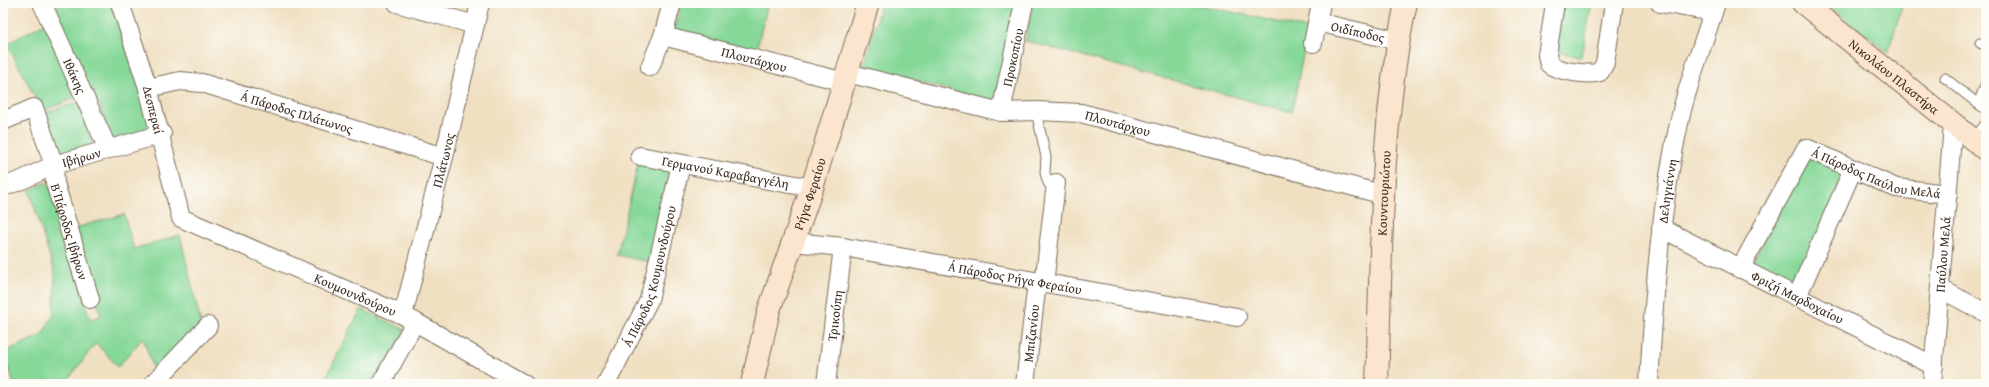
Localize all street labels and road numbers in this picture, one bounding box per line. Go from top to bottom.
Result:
street label: Οιδίποδος [1329,16,1387,47]
street label: Προκοπίου [997,26,1028,88]
street label: Νικολάου Πλαστήρα [1845,34,1944,119]
street label: Πλουτάρχου [719,42,789,76]
street label: Ιθάκης [59,55,92,97]
street label: Δεσπεραί [138,84,169,136]
street label: Α΄ Πάροδος Πλάτωνος [238,86,356,138]
street label: Πλουτάρχου [1083,105,1153,141]
street label: Πλάτωνος [427,130,459,190]
street label: Ιβήρων [59,142,103,172]
street label: Α΄ Πάροδος Παύλου Μελά [1809,142,1942,203]
street label: Κουντουριώτου [1372,150,1395,236]
street label: Γερμανού Καραβαγγέλη [660,151,791,193]
street label: Ρήγα Φεραίου [788,155,830,233]
street label: Δεληγιάννη [1653,157,1681,224]
street label: Β΄ Πάροδος Ιβήρων [46,181,93,283]
street label: Α΄ Πάροδος Κουμουνδούρου [617,203,680,350]
street label: Παύλου Μελά [1930,216,1955,293]
street label: Α΄ Πάροδος Ρήγα Φεραίου [947,256,1084,299]
street label: Φριζή Μαρδοχαίου [1748,266,1847,329]
street label: Κουμουνδούρου [311,268,400,321]
street label: Τρικούπη [822,289,847,342]
street label: Μπιζανίου [1018,303,1044,363]

